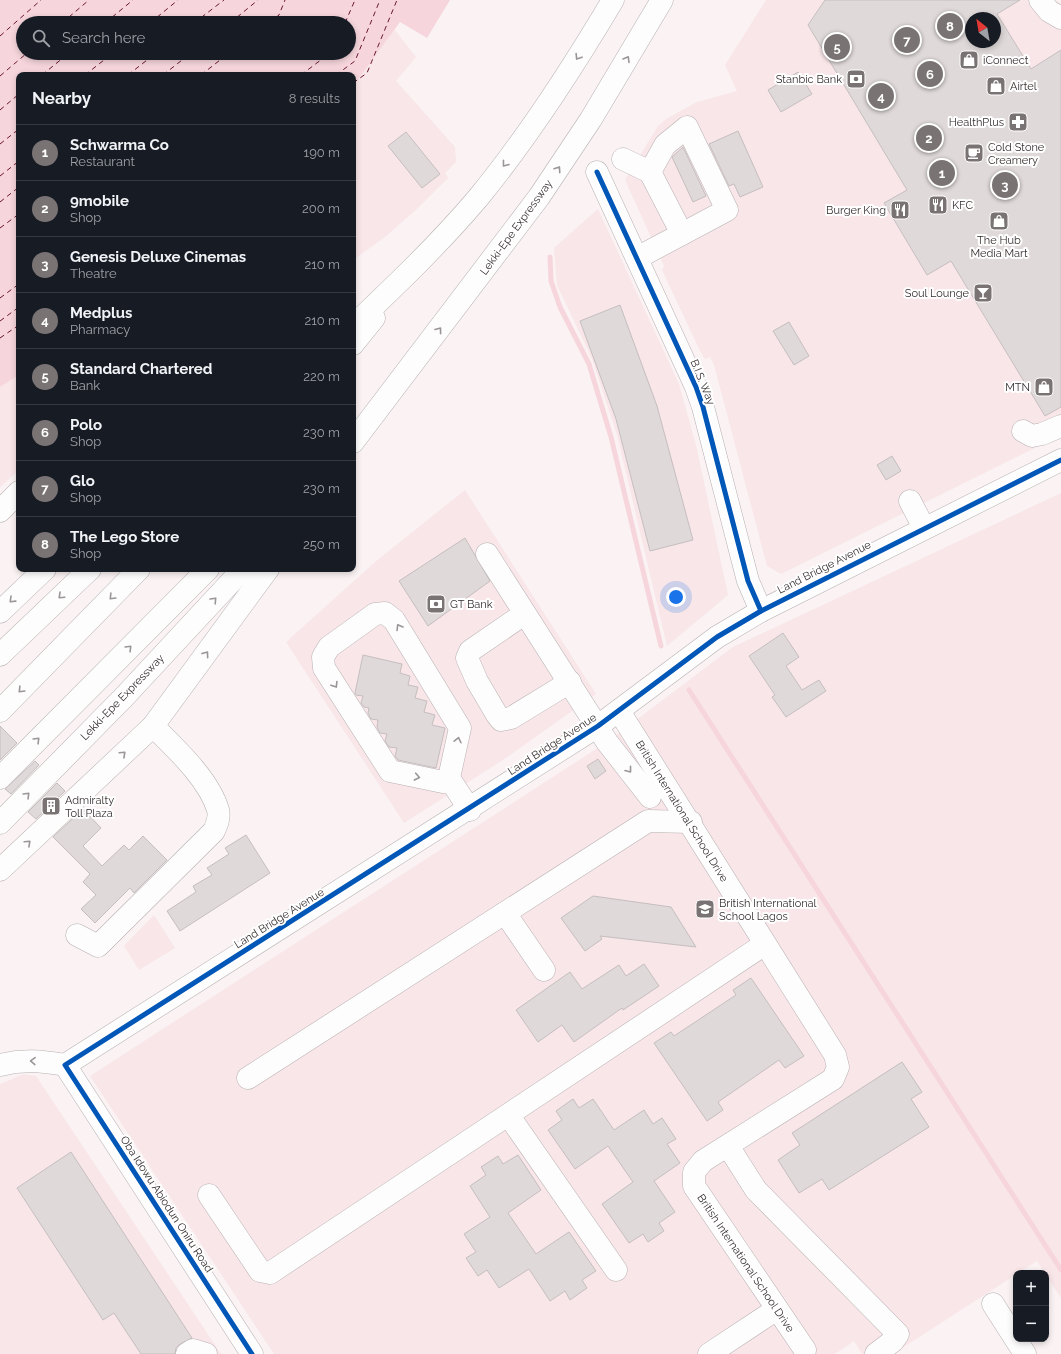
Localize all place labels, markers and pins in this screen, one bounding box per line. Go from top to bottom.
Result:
pin: 8 [937,11,963,41]
pin: 7 [894,25,920,55]
pin: 5 [824,32,850,62]
shop icon: iConnect [958,49,980,71]
place label: iConnect [983,54,1029,67]
pin: 6 [917,59,943,89]
bank icon: Stanbic Bank [845,68,867,90]
place label: Stanbic Bank [776,73,842,86]
shop icon: Airtel [985,75,1007,97]
place label: Airtel [1010,80,1037,93]
pin: 4 [868,81,894,111]
pharmacy icon: HealthPlus [1007,111,1029,133]
place label: HealthPlus [949,116,1004,129]
pin: 2 [916,123,942,153]
place label: Cold Stone Creamery [988,141,1045,167]
cafe icon: Cold Stone Creamery [963,142,985,164]
pin: 1 [929,158,955,188]
pin: 3 [992,170,1018,200]
restaurant icon: KFC [927,194,949,216]
restaurant icon: Burger King [889,199,911,221]
place label: KFC [952,199,973,212]
place label: Burger King [826,204,886,217]
shop icon: The Hub Media Mart [988,210,1010,232]
place label: The Hub Media Mart [970,234,1028,260]
bar icon: Soul Lounge [972,282,994,304]
place label: Soul Lounge [905,287,970,300]
shop icon: MTN [1033,376,1055,398]
place label: MTN [1005,381,1030,394]
bank icon: GT Bank [425,593,447,615]
place label: GT Bank [450,598,493,611]
place label: Admiralty Toll Plaza [65,794,114,820]
building icon: Admiralty Toll Plaza [40,795,62,817]
place label: British International School Lagos [719,897,817,923]
school or university icon: British International School Lagos [694,898,716,920]

